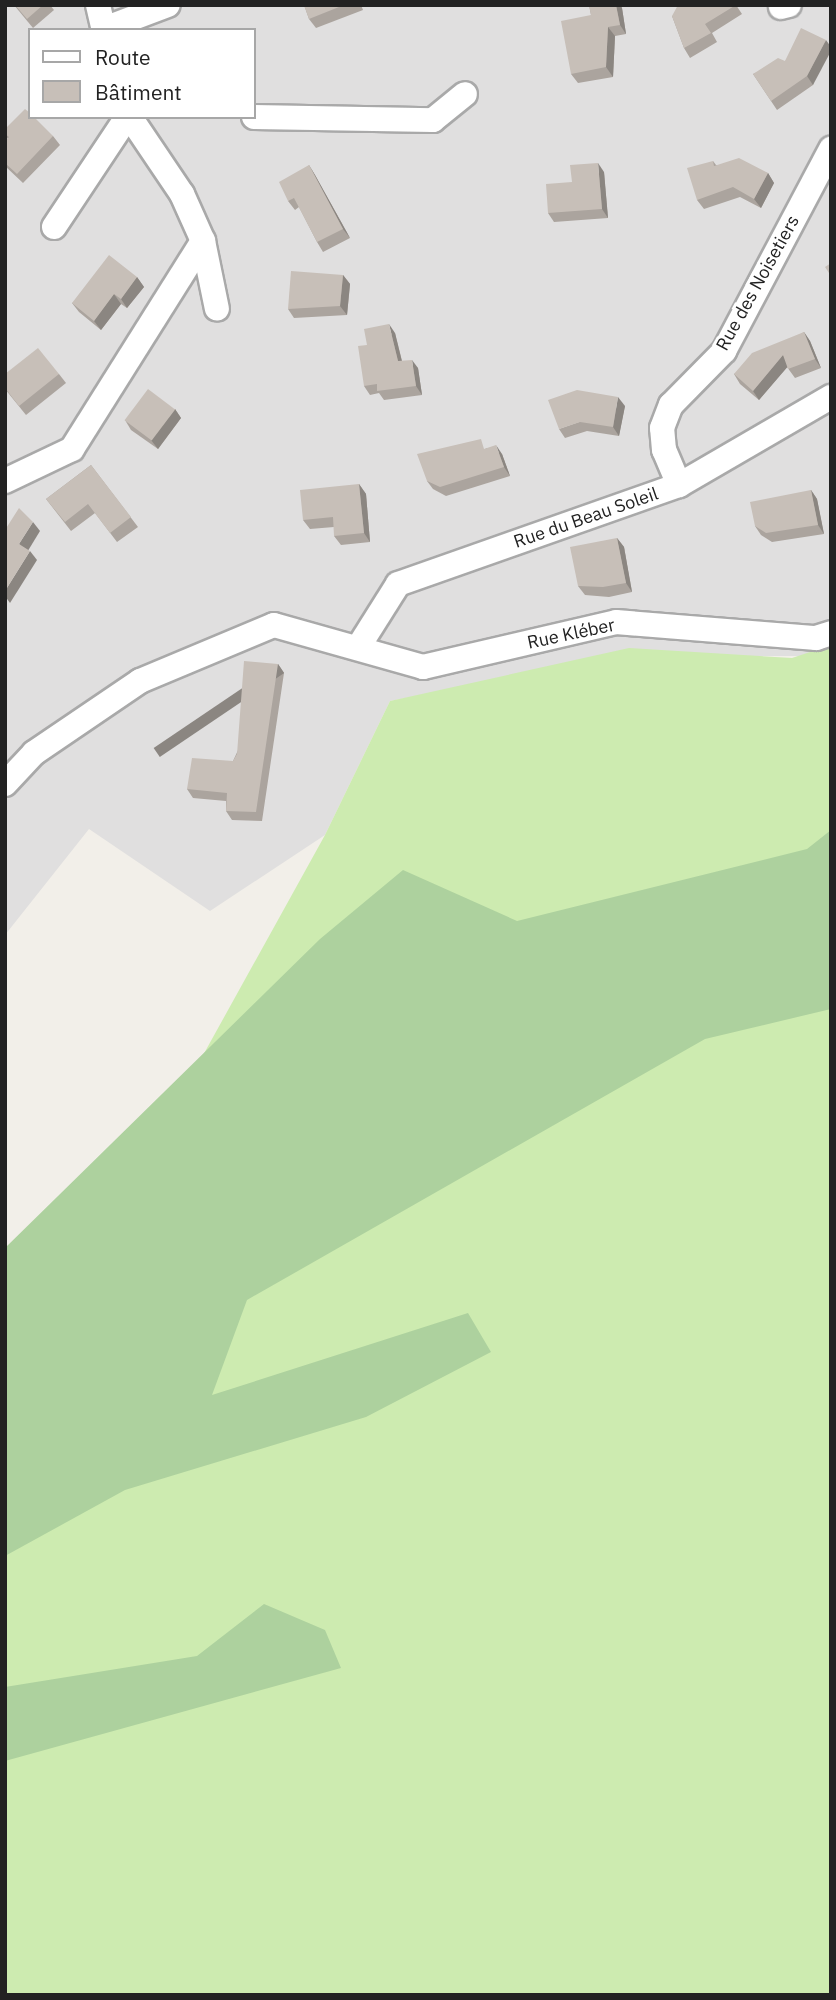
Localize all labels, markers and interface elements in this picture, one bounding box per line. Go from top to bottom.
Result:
legend [28,28,256,119]
text: Route [95,43,151,71]
text: Bâtiment [95,78,182,106]
street label: Rue des Noisetiers [712,212,804,354]
street label: Rue du Beau Soleil [511,483,661,553]
street label: Rue Kléber [525,614,617,654]

